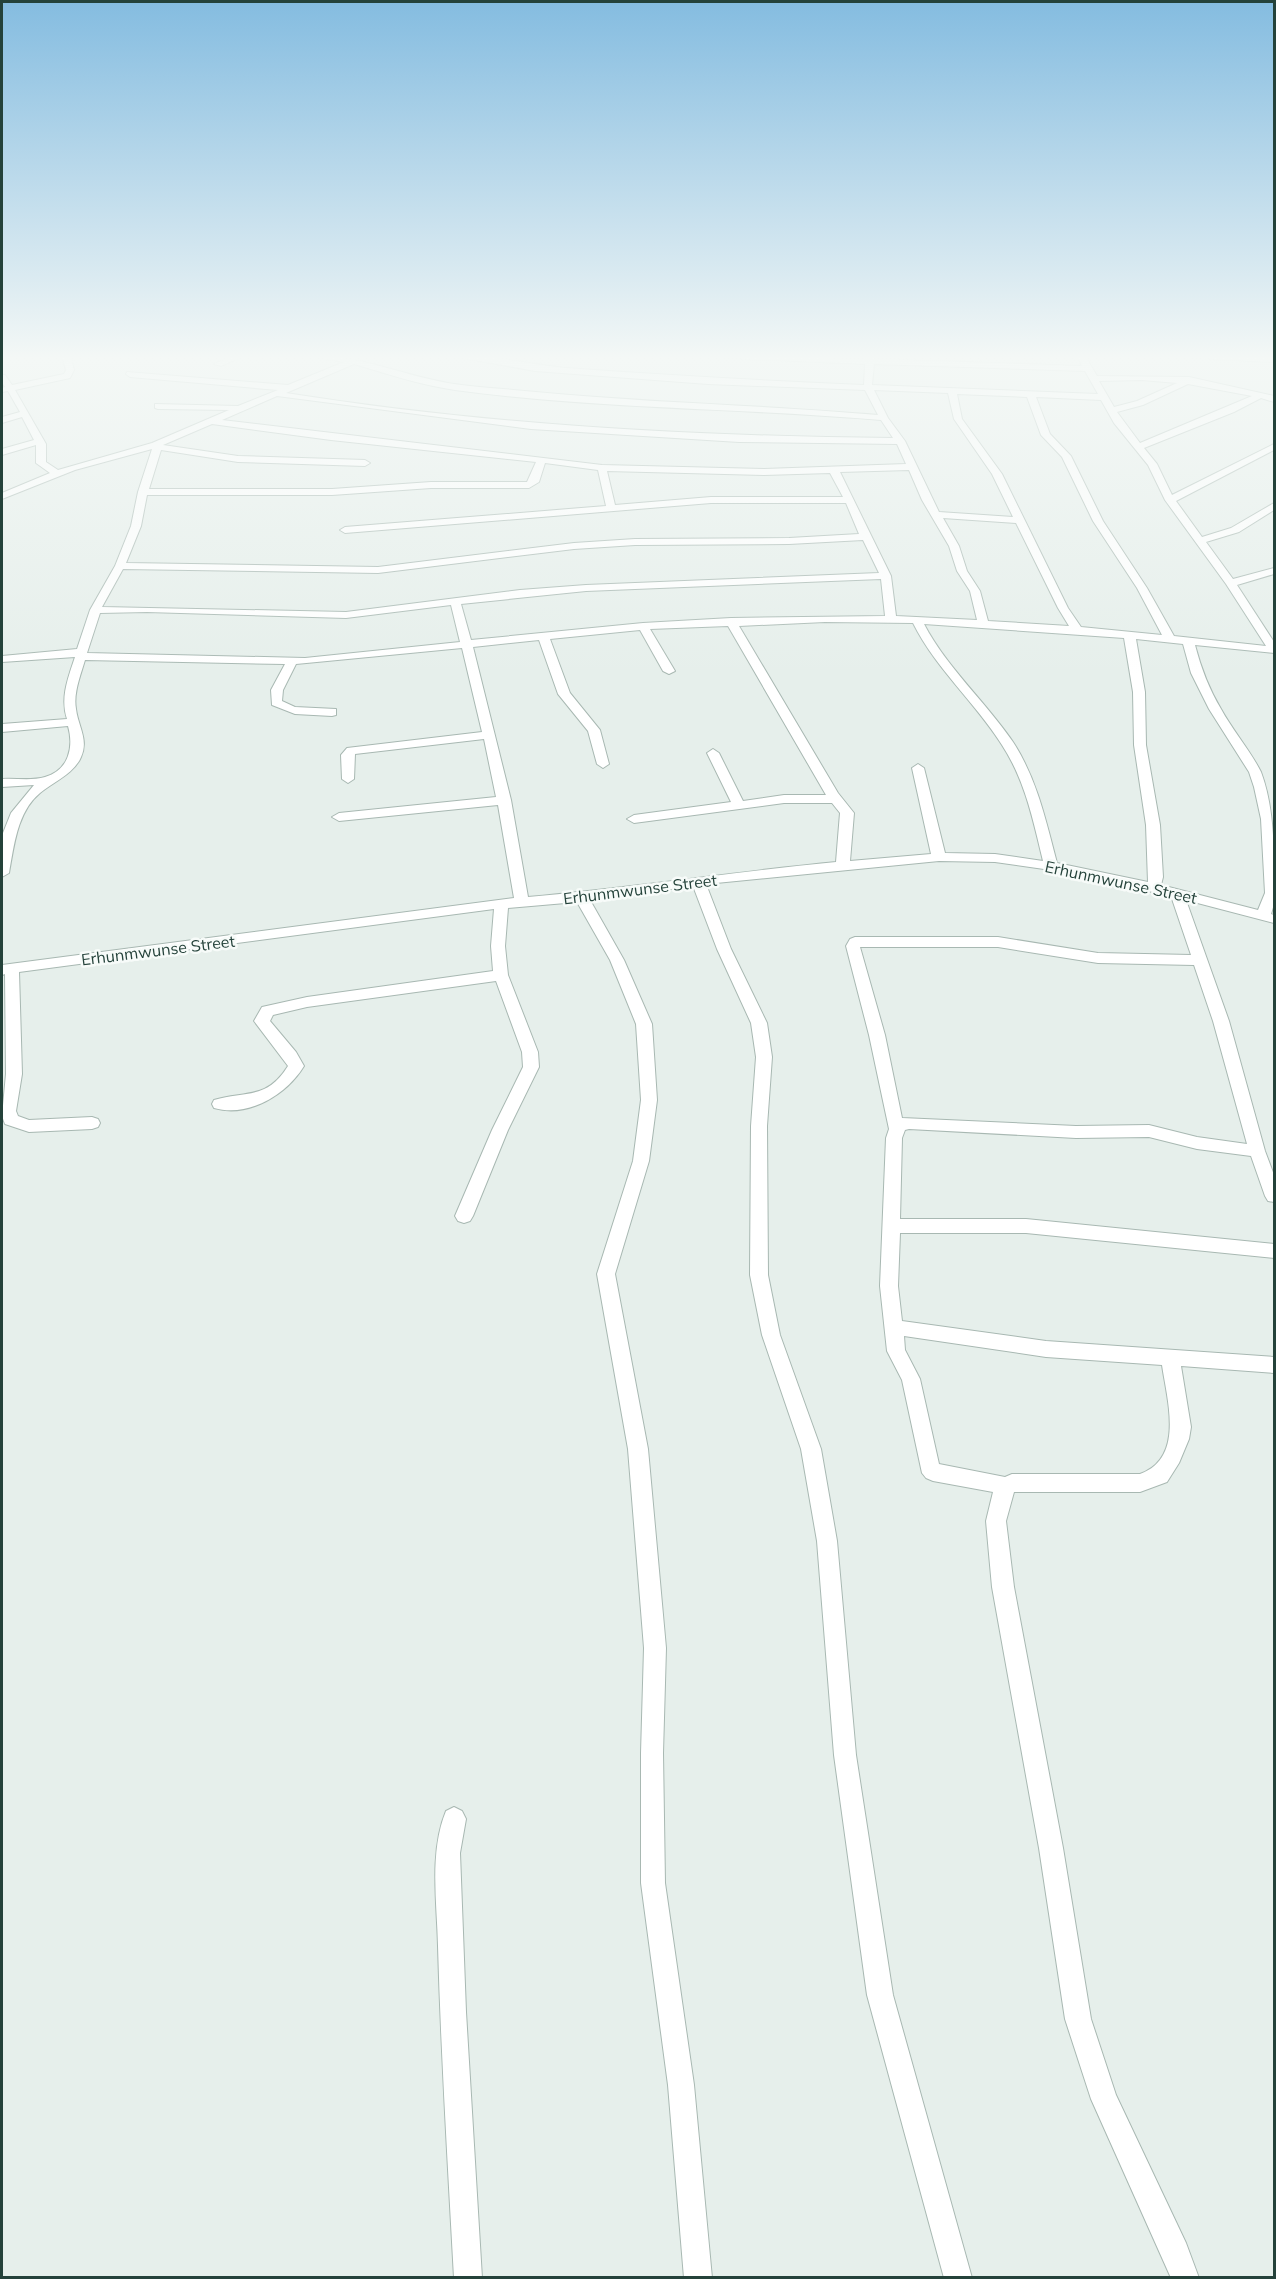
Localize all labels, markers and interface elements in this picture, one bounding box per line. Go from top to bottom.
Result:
street label: Erhunmwunse Street [1043,856,1199,908]
street label: Erhunmwunse Street [562,870,718,908]
street label: Erhunmwunse Street [80,931,236,969]

